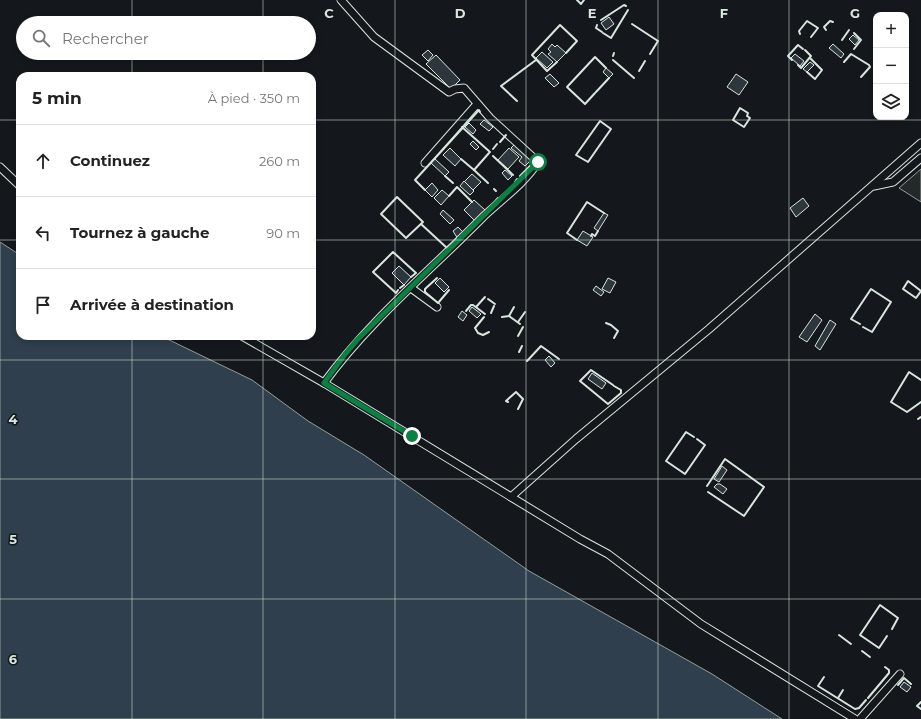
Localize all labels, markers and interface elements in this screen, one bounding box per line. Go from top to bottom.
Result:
text: C [324,5,334,21]
text: D [455,5,466,21]
text: E [588,5,597,21]
text: F [720,5,728,21]
text: G [850,5,860,21]
map controls [873,12,909,120]
button: + [873,12,909,48]
search box [16,16,316,60]
icon: search [30,27,52,49]
text: Rechercher [62,29,149,48]
button: − [873,48,909,84]
button: layers [873,84,909,120]
text: 5 min [32,88,82,108]
text: À pied · 350 m [208,90,300,106]
icon: ahead [32,150,54,172]
text: Continuez [70,151,150,170]
text: 260 m [259,153,300,169]
route start [529,153,547,171]
icon: left [32,222,54,244]
text: Tournez à gauche [70,223,209,242]
text: 90 m [266,225,300,241]
icon: arrive [32,294,54,316]
text: Arrivée à destination [70,295,234,314]
text: 4 [9,411,18,427]
route end [403,427,421,445]
text: 5 [9,531,17,547]
text: 6 [9,651,18,667]

